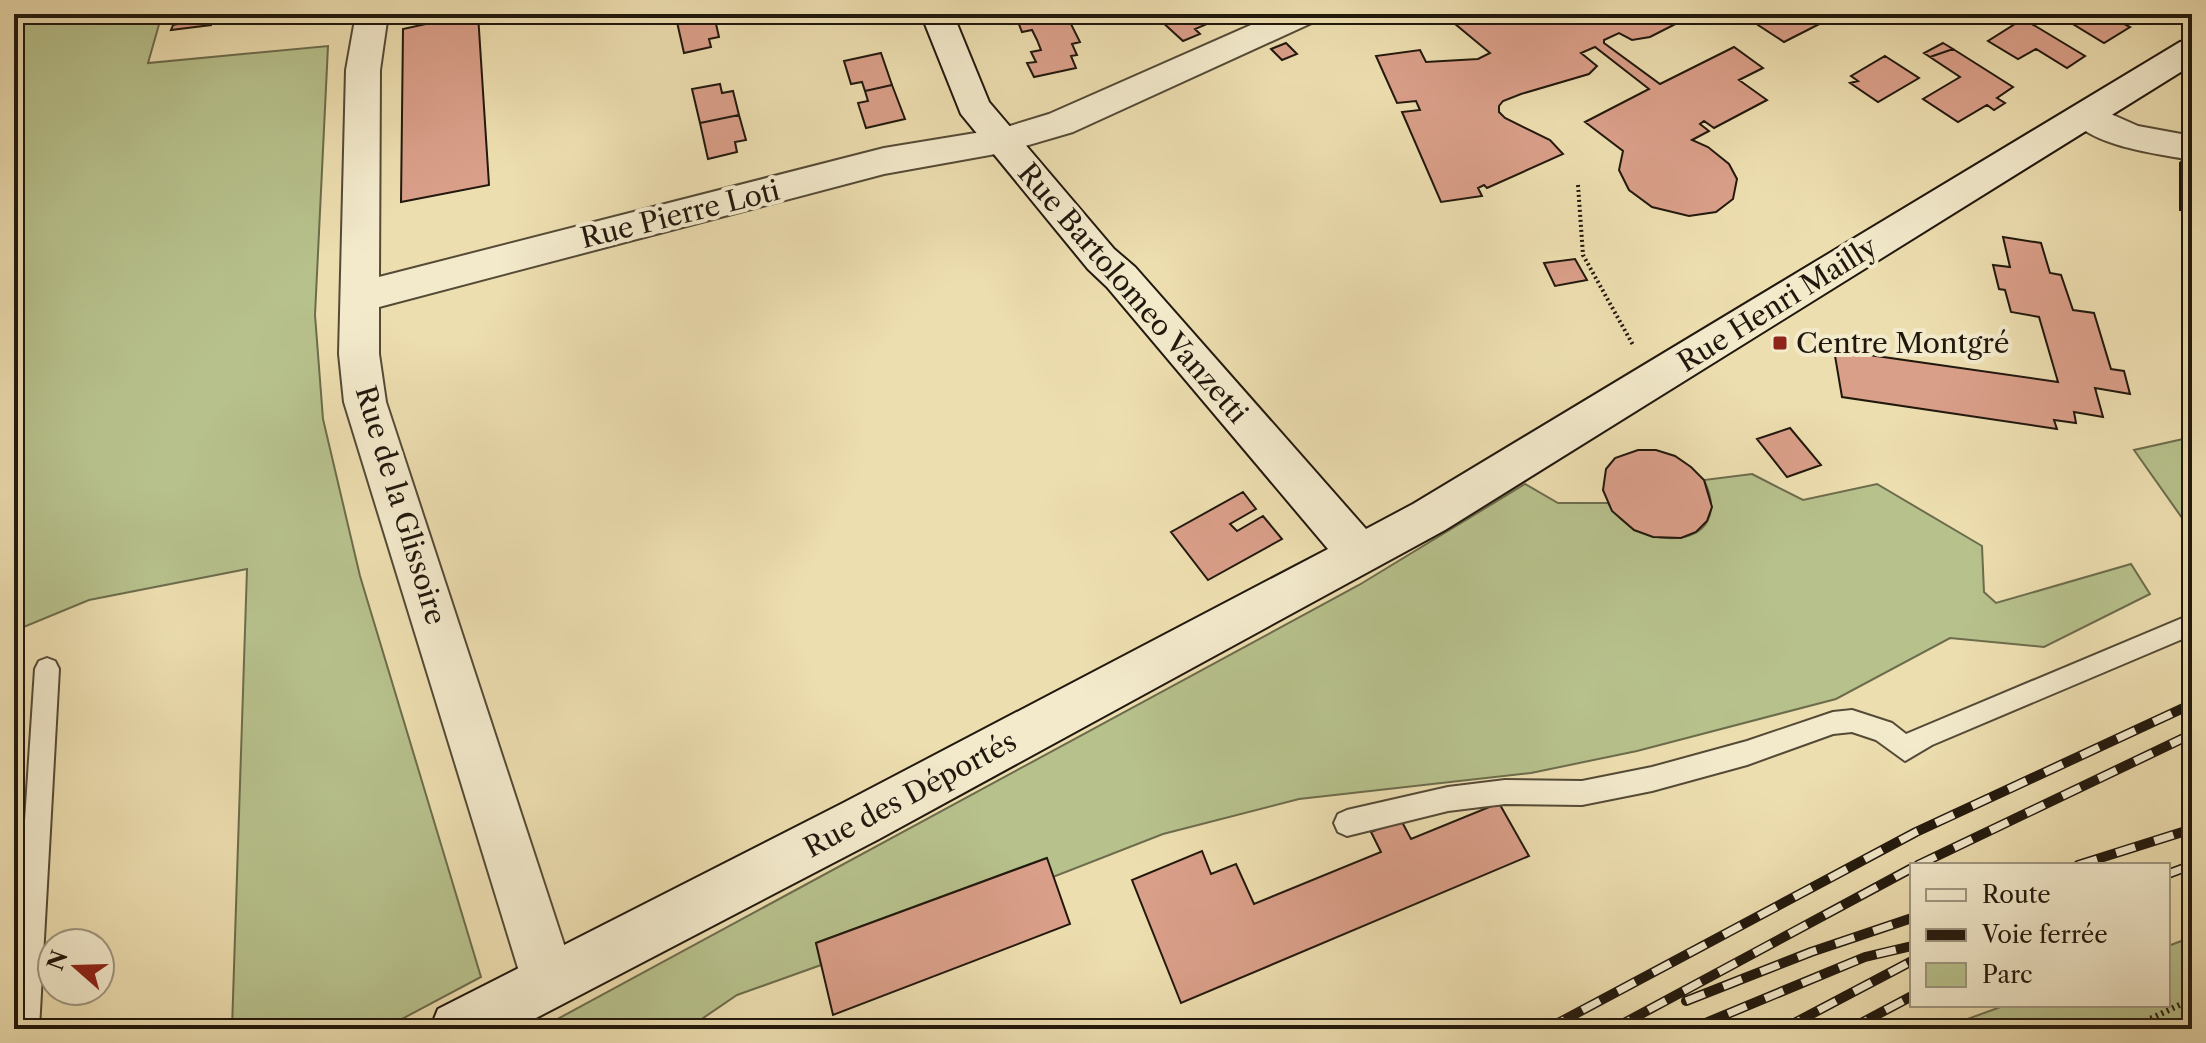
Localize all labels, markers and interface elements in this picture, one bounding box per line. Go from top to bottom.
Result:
street label: Rue Bartolomeo Vanzetti [1011,156,1255,430]
street label: Rue Pierre Loti [577,173,783,255]
street label: Rue Henri Mailly [1671,229,1883,379]
place label: Centre Montgré [1796,326,2009,360]
marker: Centre Montgré [1771,334,1789,352]
street label: Rue de la Glissoire [349,382,453,628]
street label: Rue des Déportés [798,724,1022,864]
legend [1910,863,2170,1007]
text: Route [1982,880,2051,909]
text: Voie ferrée [1981,920,2108,949]
north arrow [36,927,116,1007]
text: N [42,947,74,974]
text: Parc [1982,960,2033,989]

